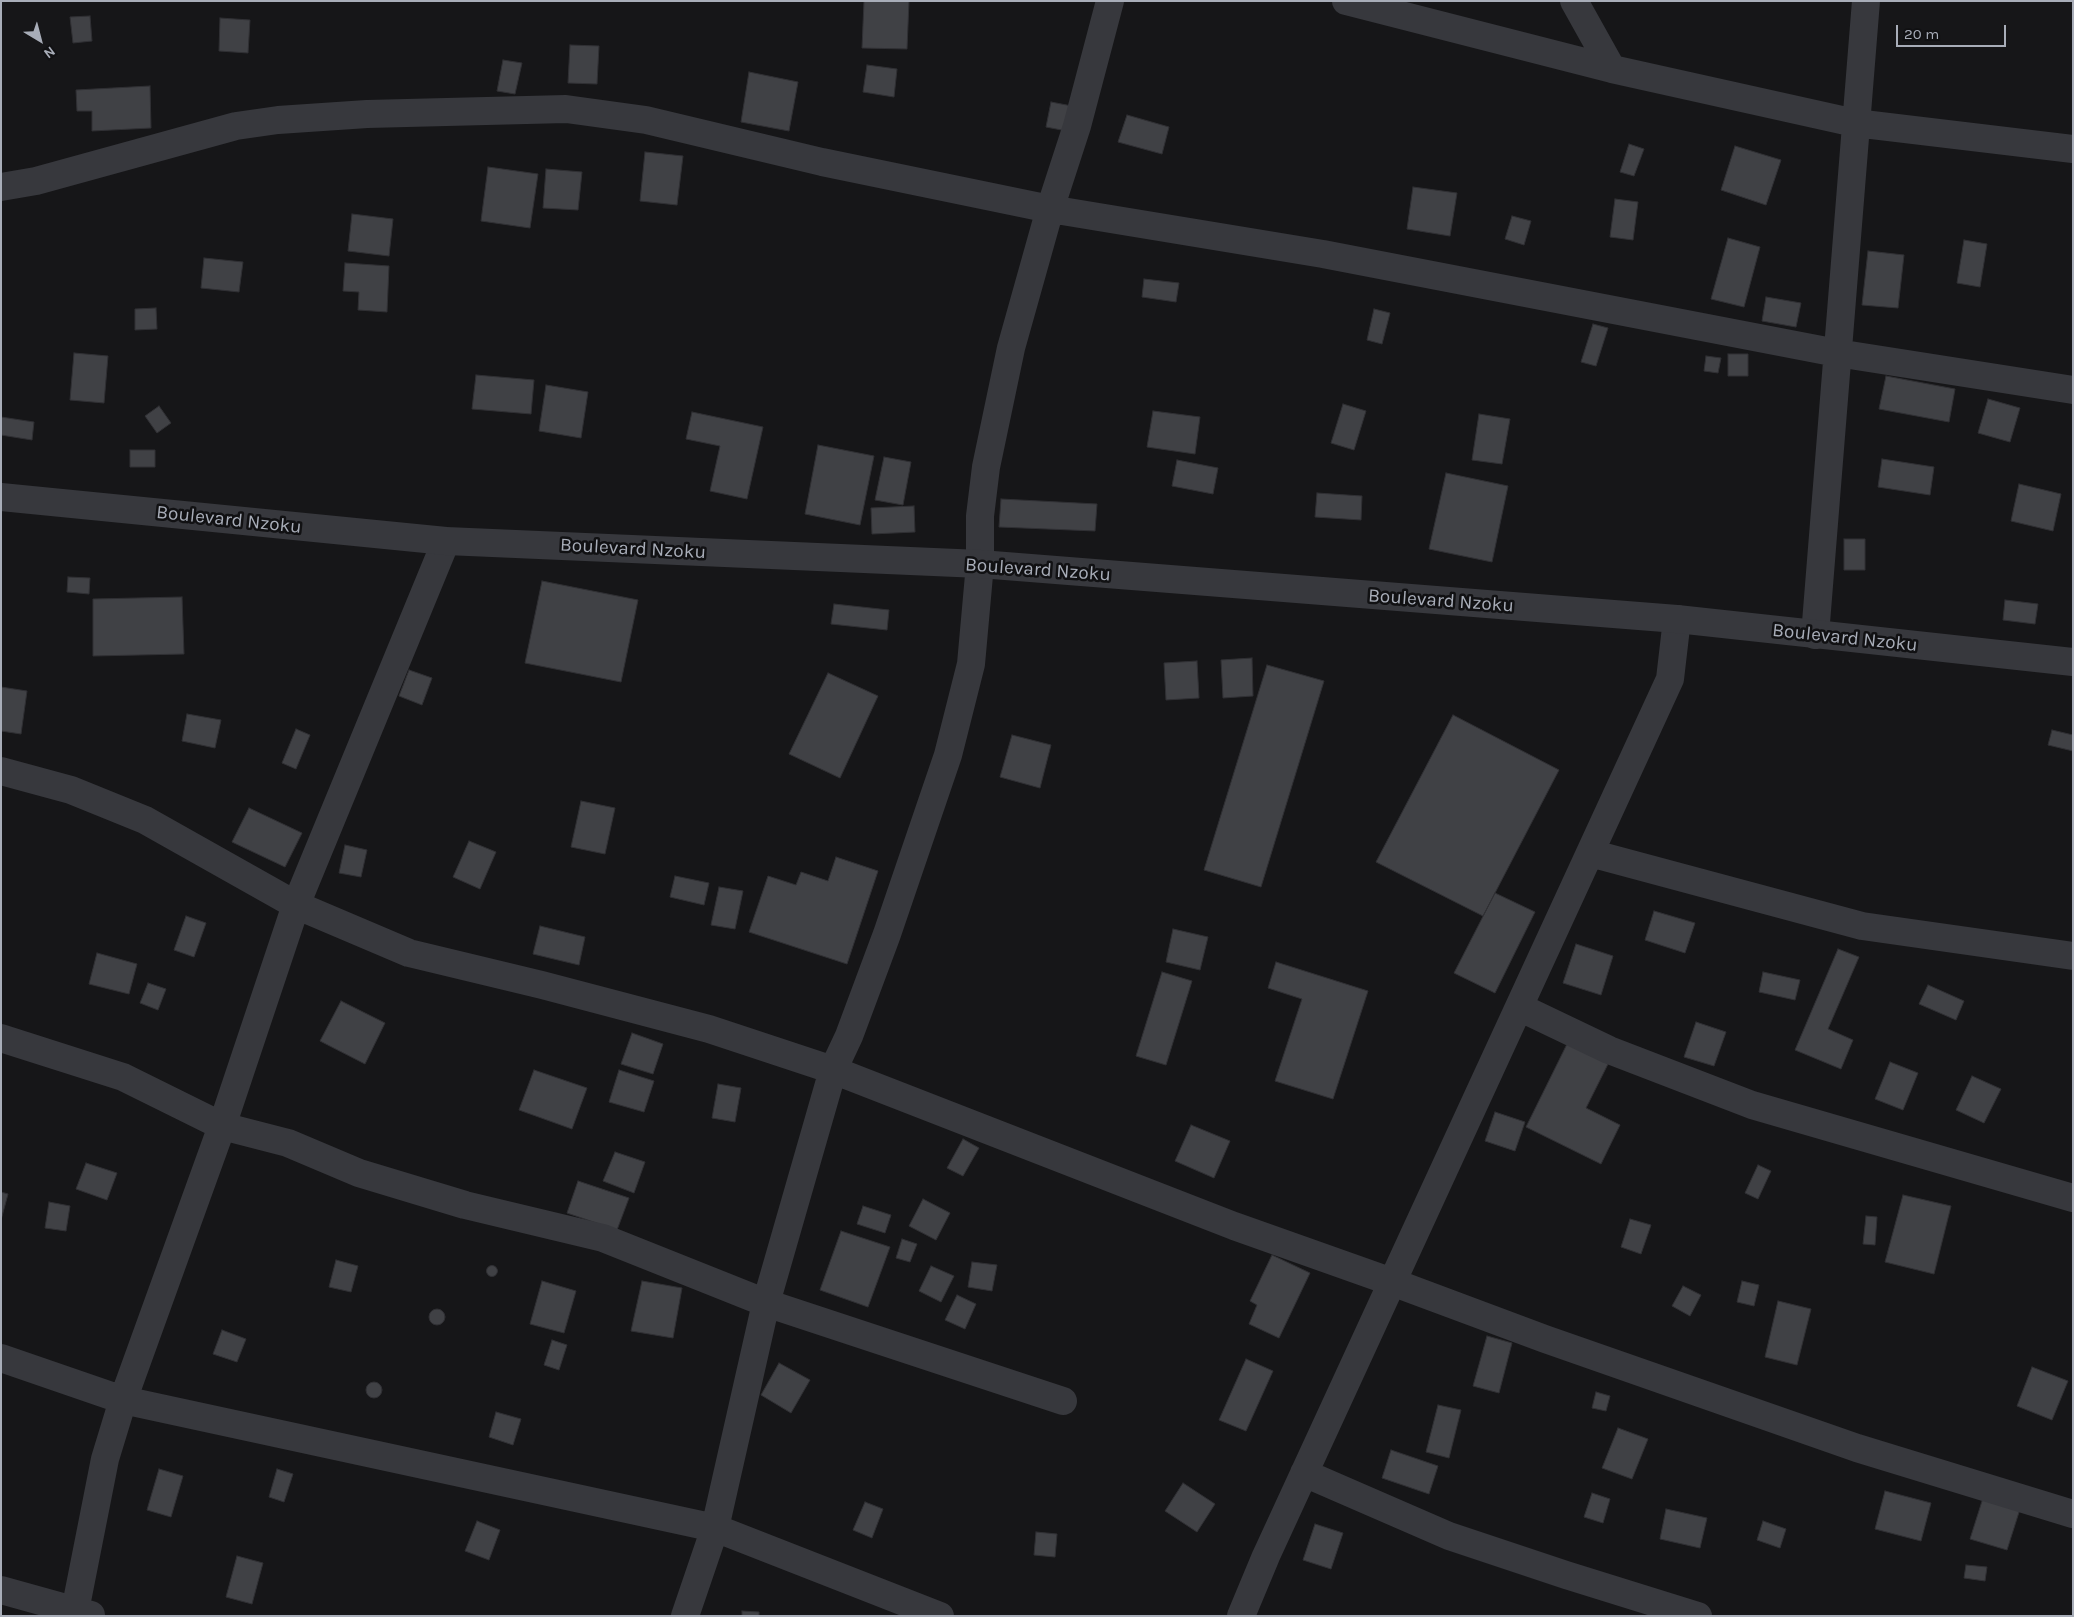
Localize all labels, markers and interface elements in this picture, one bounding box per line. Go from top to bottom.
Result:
north arrow [15,15,65,65]
scale bar [1899,15,2009,47]
text: 20 m [1904,25,1939,43]
text: N [40,43,58,62]
street label: Boulevard Nzoku [155,501,303,539]
street label: Boulevard Nzoku [559,534,707,564]
street label: Boulevard Nzoku [964,554,1112,586]
street label: Boulevard Nzoku [1367,585,1515,617]
street label: Boulevard Nzoku [1771,619,1919,657]

